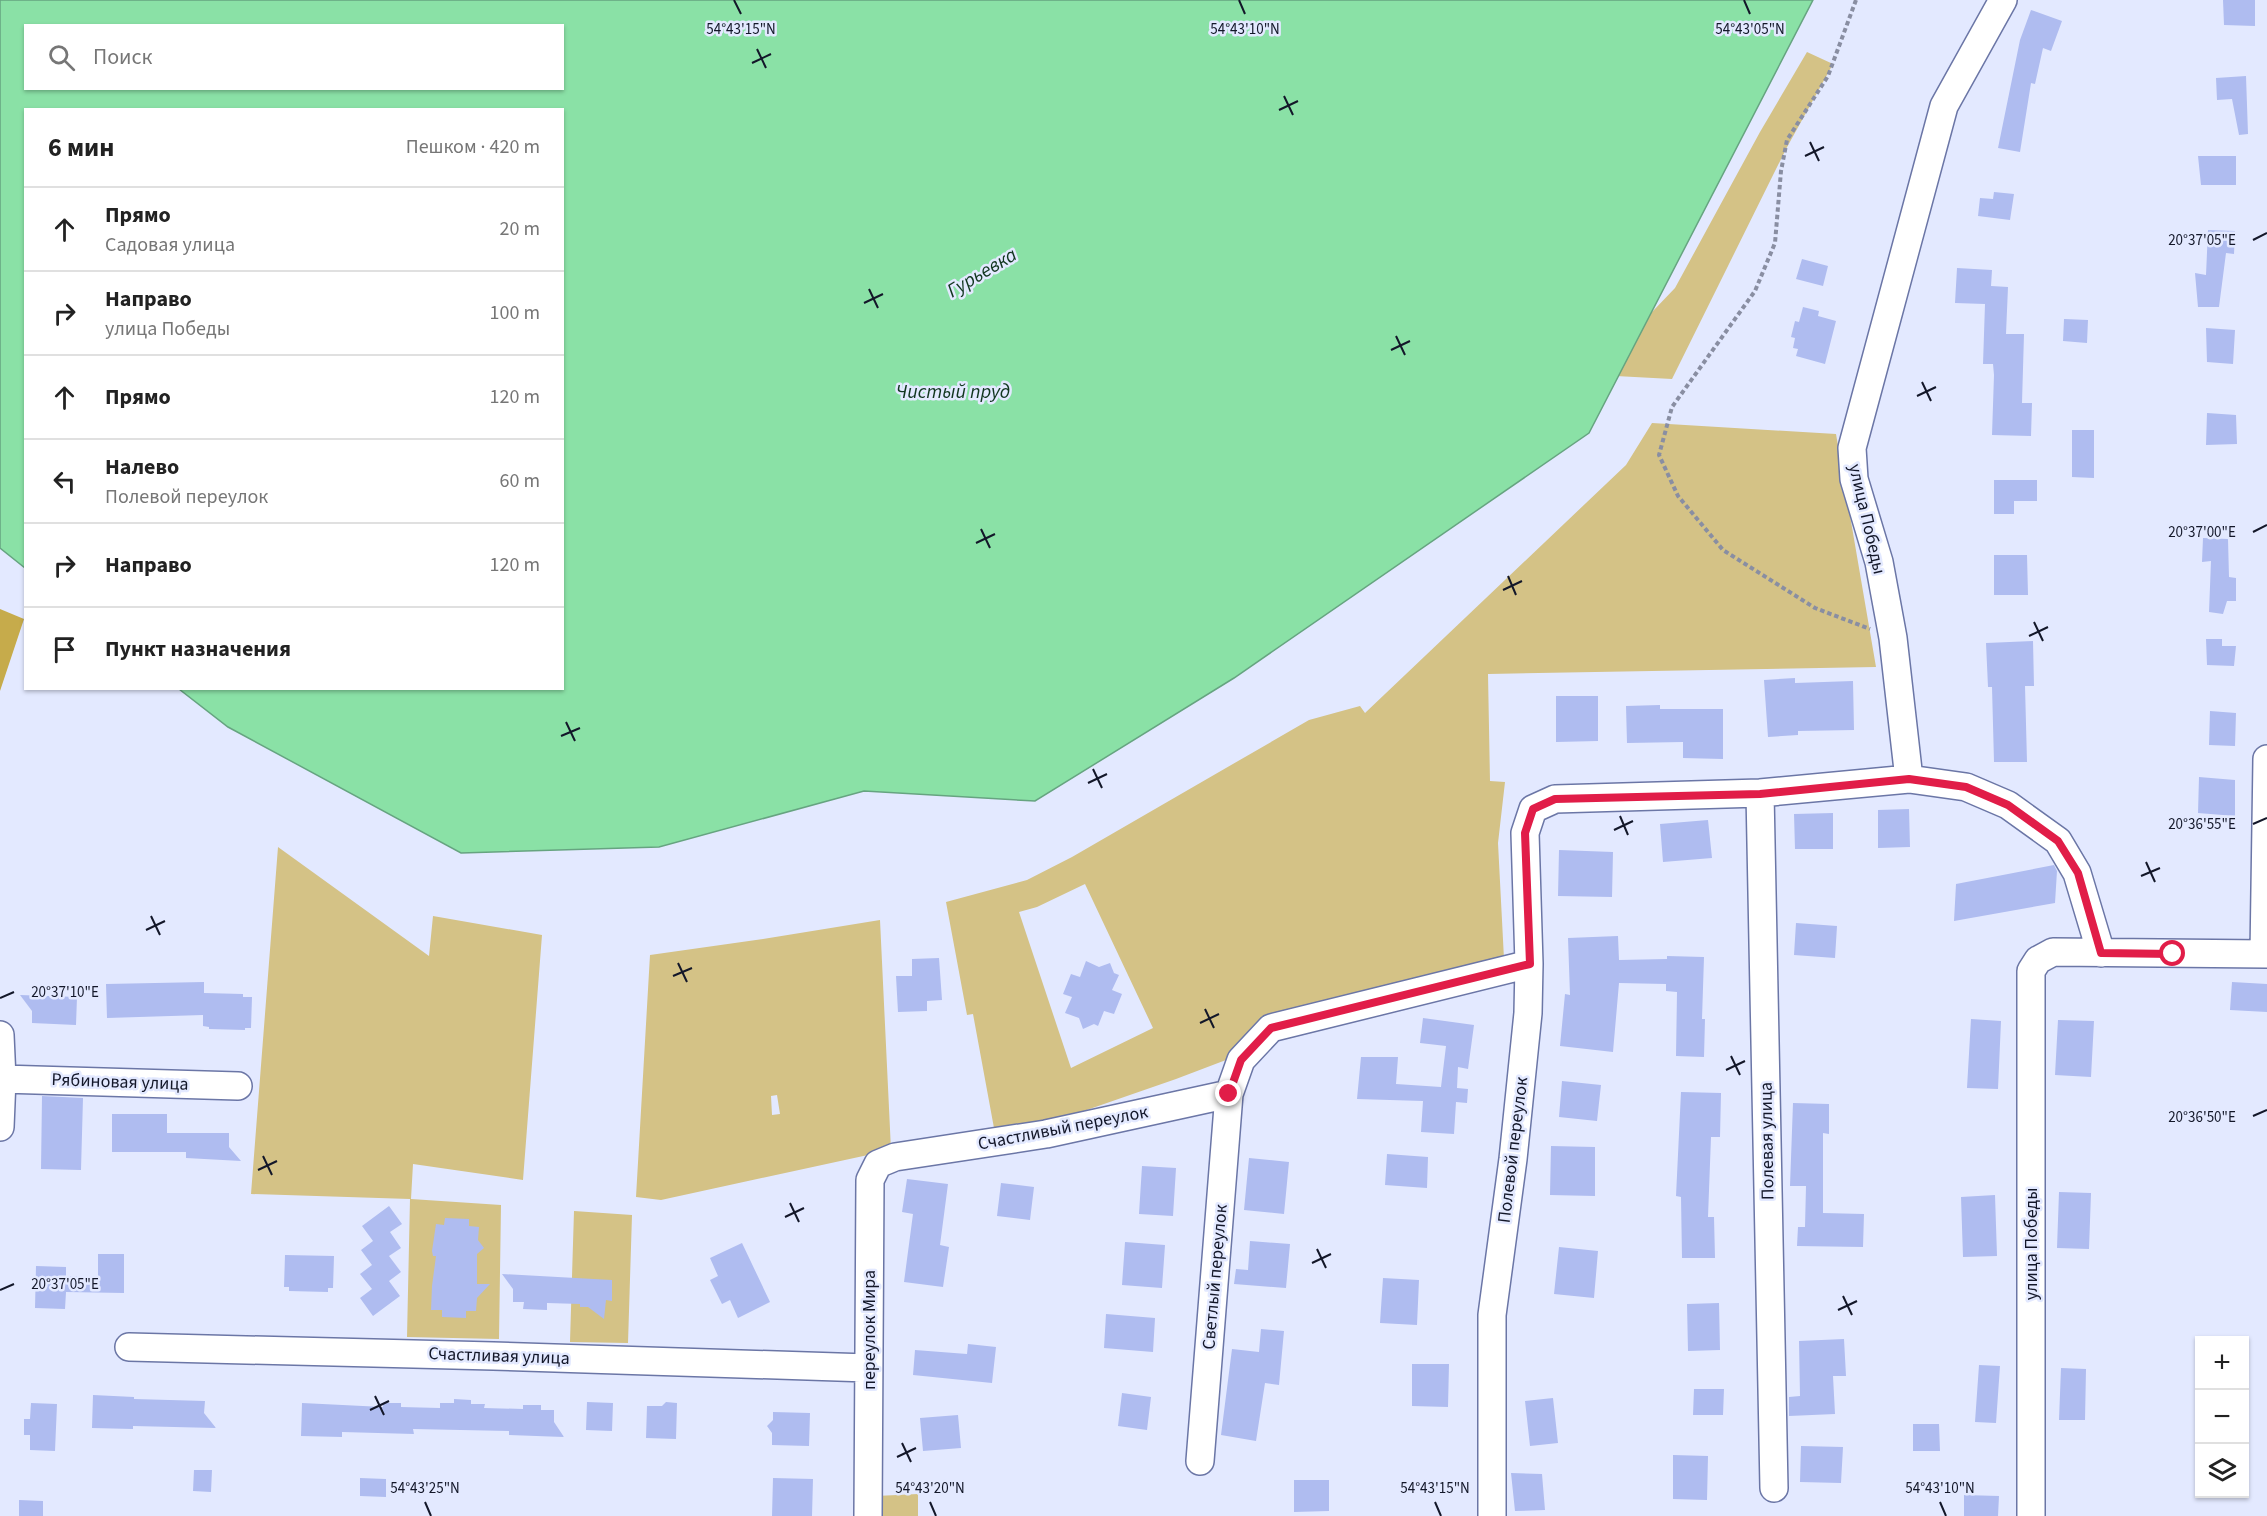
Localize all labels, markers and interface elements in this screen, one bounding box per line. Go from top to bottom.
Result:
text: 54°43'15"N [706,19,776,40]
text: 54°43'10"N [1210,19,1280,40]
text: 54°43'05"N [1715,19,1785,40]
search box [24,24,564,90]
icon: search [45,41,78,74]
text: Поиск [93,41,152,73]
text: 6 мин [48,129,114,166]
text: Пешком · 420 m [406,133,540,161]
text: Прямо [105,199,171,231]
icon: ahead [48,213,81,246]
text: 20 m [500,215,540,243]
text: 20°37'05"E [2168,230,2236,251]
text: Садовая улица [105,231,235,259]
water label: Гурьевка [942,241,1023,305]
text: Направо [105,283,192,315]
icon: right [48,297,81,330]
text: 100 m [490,299,540,327]
text: улица Победы [105,315,230,343]
water label: Чистый пруд [896,378,1010,406]
icon: ahead [48,381,81,414]
text: Прямо [105,381,171,413]
text: 120 m [490,383,540,411]
text: Налево [105,451,179,483]
street label: улица Победы [1842,461,1892,577]
icon: left [48,465,81,498]
text: 60 m [500,467,540,495]
text: Полевой переулок [105,483,268,511]
text: 20°37'00"E [2168,522,2236,543]
icon: right [48,549,81,582]
text: Направо [105,549,192,581]
text: 120 m [490,551,540,579]
icon: arrive [48,633,81,666]
text: Пункт назначения [105,633,291,665]
text: 20°36'55"E [2168,814,2236,835]
route start [2159,940,2185,966]
text: 20°37'10"E [31,982,99,1003]
street label: Рябиновая улица [51,1067,189,1097]
street label: Полевой переулок [1492,1075,1534,1224]
route end [1215,1080,1241,1106]
street label: Полевая улица [1753,1082,1781,1200]
street label: Счастливый переулок [976,1099,1150,1157]
text: 20°36'50"E [2168,1107,2236,1128]
street label: улица Победы [2019,1188,2044,1300]
street label: Светлый переулок [1196,1203,1234,1351]
street label: переулок Мира [857,1270,882,1390]
text: 20°37'05"E [31,1274,99,1295]
map controls [2195,1336,2249,1498]
button: + [2195,1336,2249,1390]
street label: Счастливая улица [428,1341,570,1371]
button: − [2195,1390,2249,1444]
button: layers [2195,1444,2249,1498]
text: 54°43'25"N [390,1478,460,1499]
text: 54°43'20"N [895,1478,965,1499]
text: 54°43'15"N [1400,1478,1470,1499]
text: 54°43'10"N [1905,1478,1975,1499]

